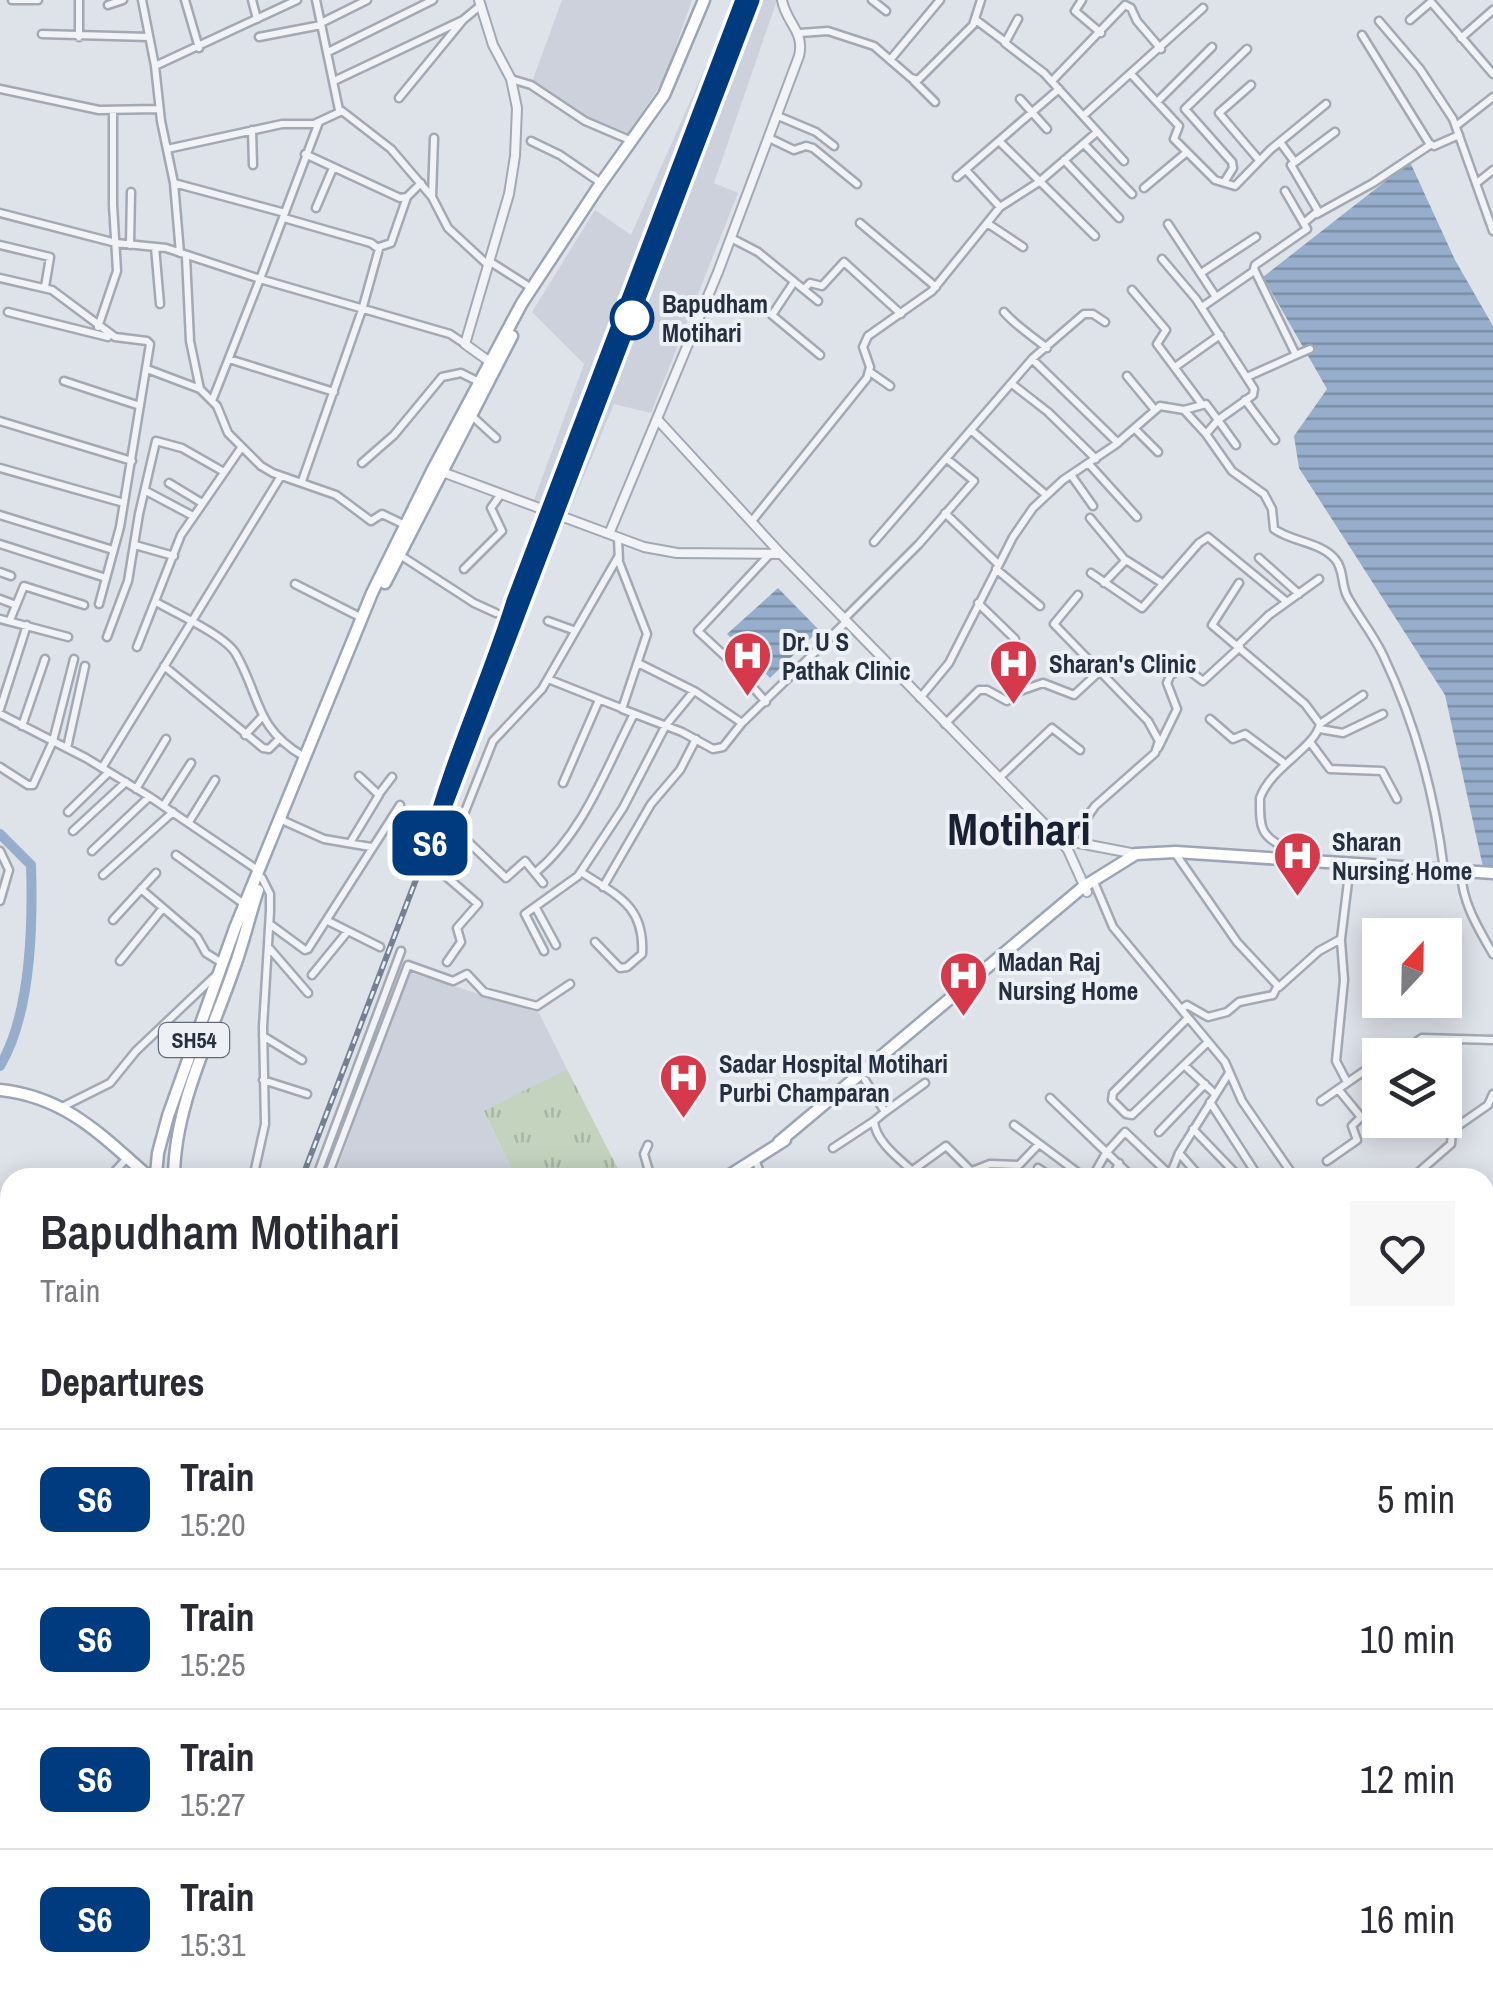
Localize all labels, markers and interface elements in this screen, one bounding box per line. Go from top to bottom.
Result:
place label: Bapudham Motihari [662,287,768,350]
marker: Bapudham Motihari [611,297,653,339]
place label: Dr. U S Pathak Clinic [782,625,911,688]
hospital icon: Dr. U S Pathak Clinic [721,630,773,698]
hospital icon: Sharan's Clinic [988,638,1040,706]
place label: Sharan's Clinic [1049,647,1196,681]
district label: Motihari [947,798,1091,859]
line badge: S6 [385,810,475,876]
text: S6 [412,820,448,867]
place label: Sharan Nursing Home [1332,825,1472,888]
hospital icon: Sharan Nursing Home [1271,830,1323,898]
north arrow [1362,918,1462,1018]
map controls [1362,918,1462,1138]
place label: Madan Raj Nursing Home [998,945,1138,1008]
hospital icon: Madan Raj Nursing Home [937,950,989,1018]
road number: SH54 [159,1023,229,1057]
button: layers [1362,1038,1462,1138]
place label: Sadar Hospital Motihari Purbi Champaran [719,1047,948,1110]
hospital icon: Sadar Hospital Motihari Purbi Champaran [658,1052,710,1120]
text: Bapudham Motihari [40,1199,400,1264]
button: heart [1350,1201,1455,1306]
text: Train [40,1269,100,1312]
text: Departures [40,1357,205,1408]
text: Train [180,1452,254,1503]
text: 5 min [1377,1474,1455,1525]
text: S6 [77,1476,113,1523]
text: 15:20 [180,1503,246,1546]
text: Train [180,1592,254,1643]
text: 10 min [1360,1614,1455,1665]
text: S6 [77,1616,113,1663]
text: 15:25 [180,1643,246,1686]
text: Train [180,1732,254,1783]
text: 12 min [1360,1754,1455,1805]
text: S6 [77,1756,113,1803]
text: 15:27 [180,1783,246,1826]
text: Train [180,1872,254,1923]
text: 16 min [1360,1894,1455,1945]
text: S6 [77,1896,113,1943]
text: 15:31 [180,1923,246,1966]

